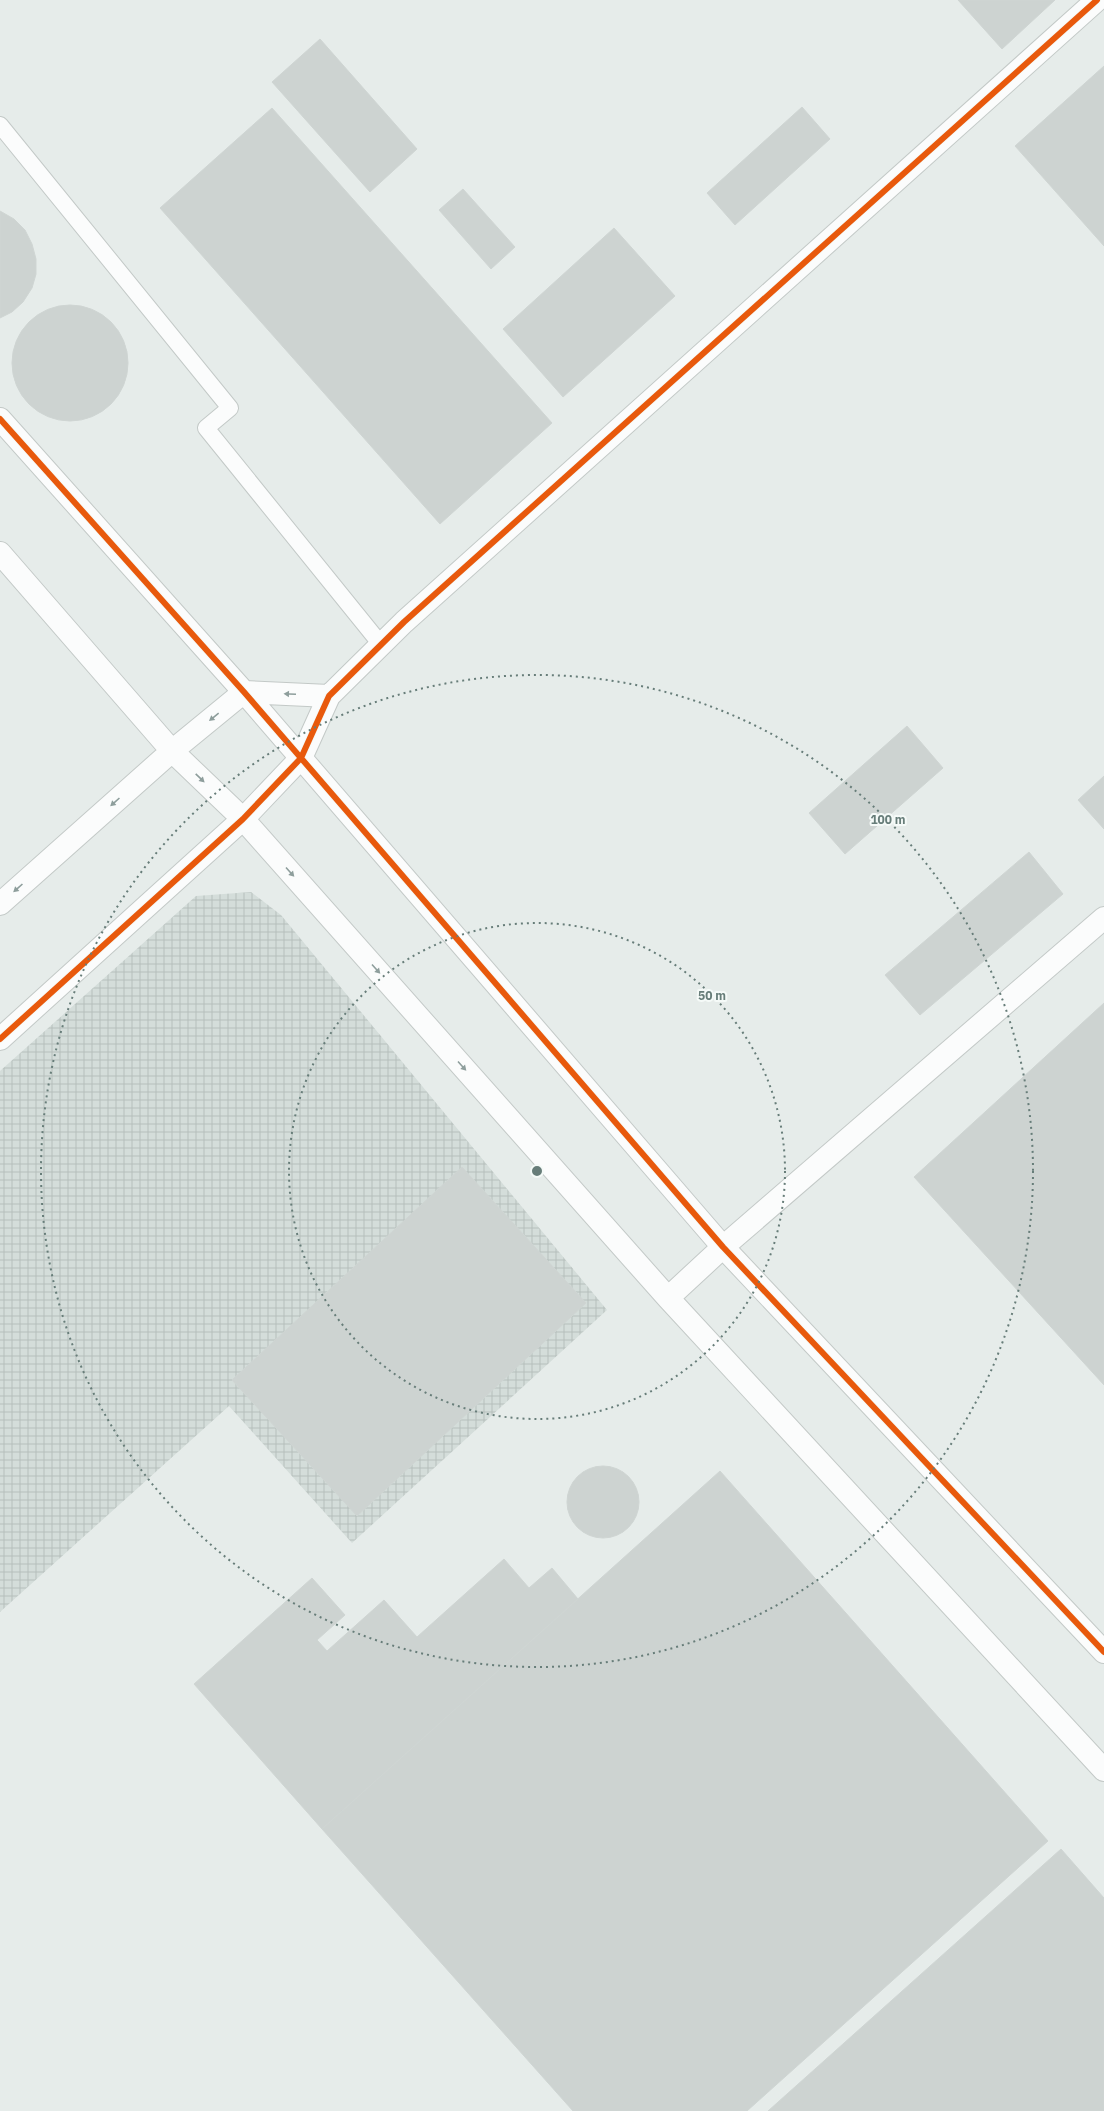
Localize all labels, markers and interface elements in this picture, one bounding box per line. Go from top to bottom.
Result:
one-way arrow [283,691,296,697]
one-way arrow [208,713,219,721]
one-way arrow [195,773,205,782]
one-way arrow [110,797,120,806]
text: 100 m [870,812,906,827]
one-way arrow [285,866,294,877]
one-way arrow [13,884,23,893]
one-way arrow [371,964,381,974]
text: 50 m [698,988,726,1003]
one-way arrow [458,1061,467,1071]
centre of rings [530,1164,544,1178]

